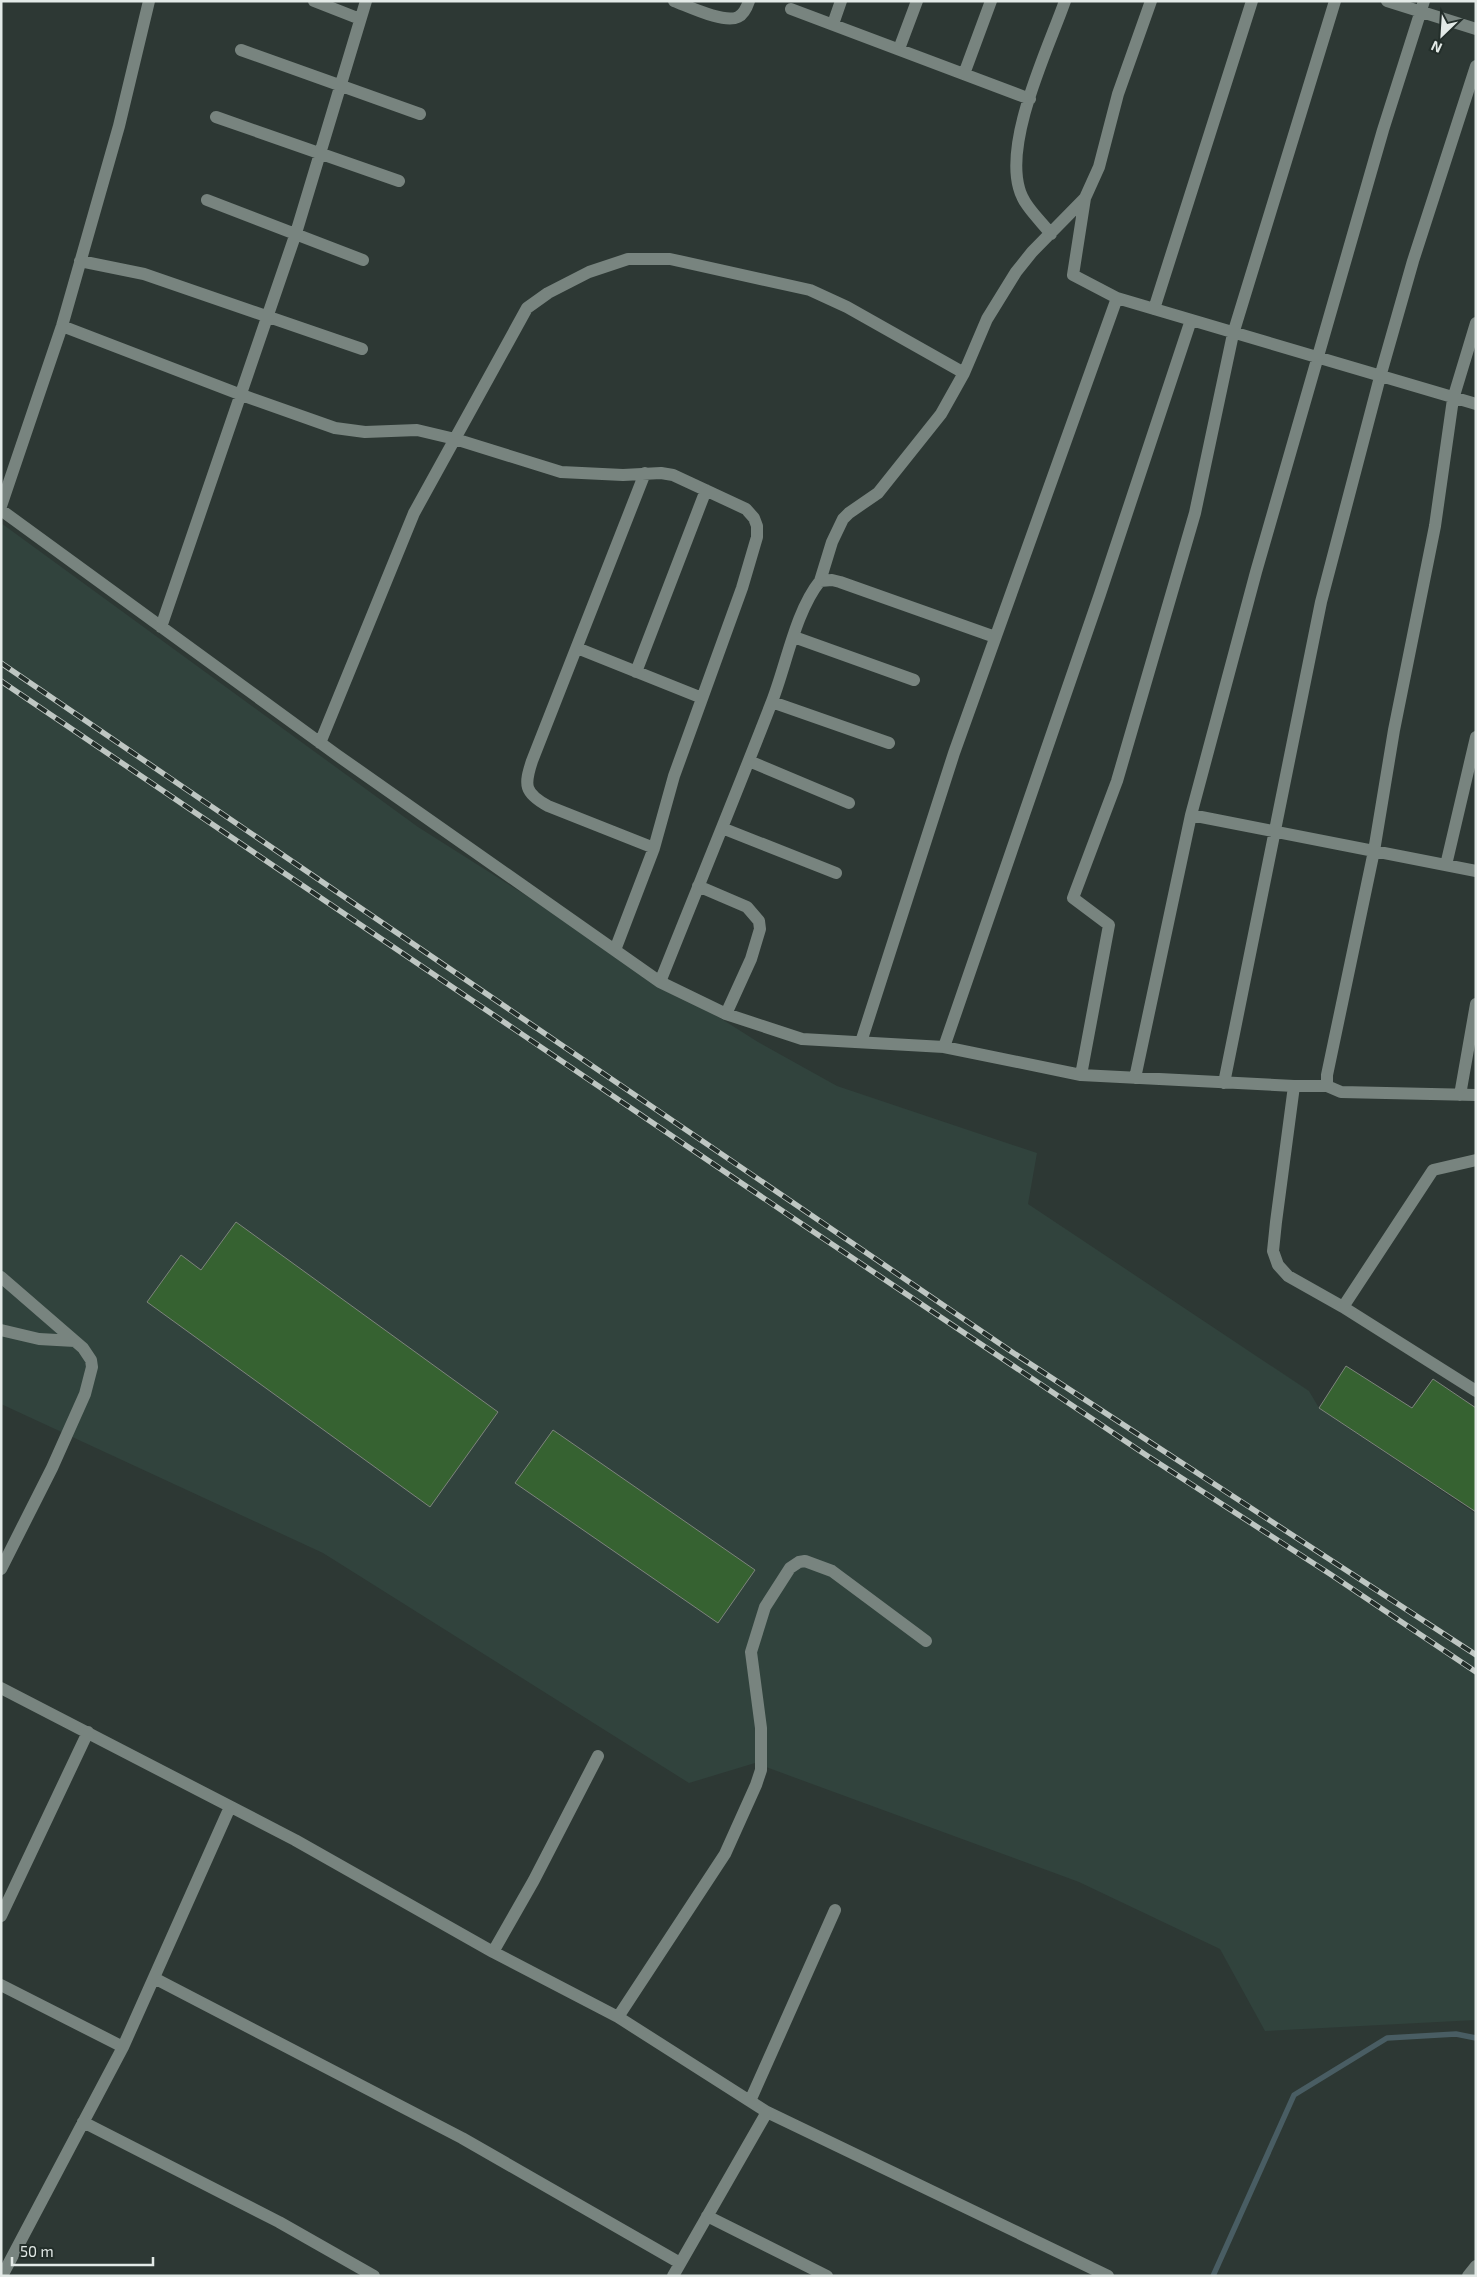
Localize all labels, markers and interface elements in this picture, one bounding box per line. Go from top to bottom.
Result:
north arrow [1417,10,1467,60]
text: N [1428,37,1444,57]
scale bar [12,2234,154,2266]
text: 50 m [20,2242,54,2260]

